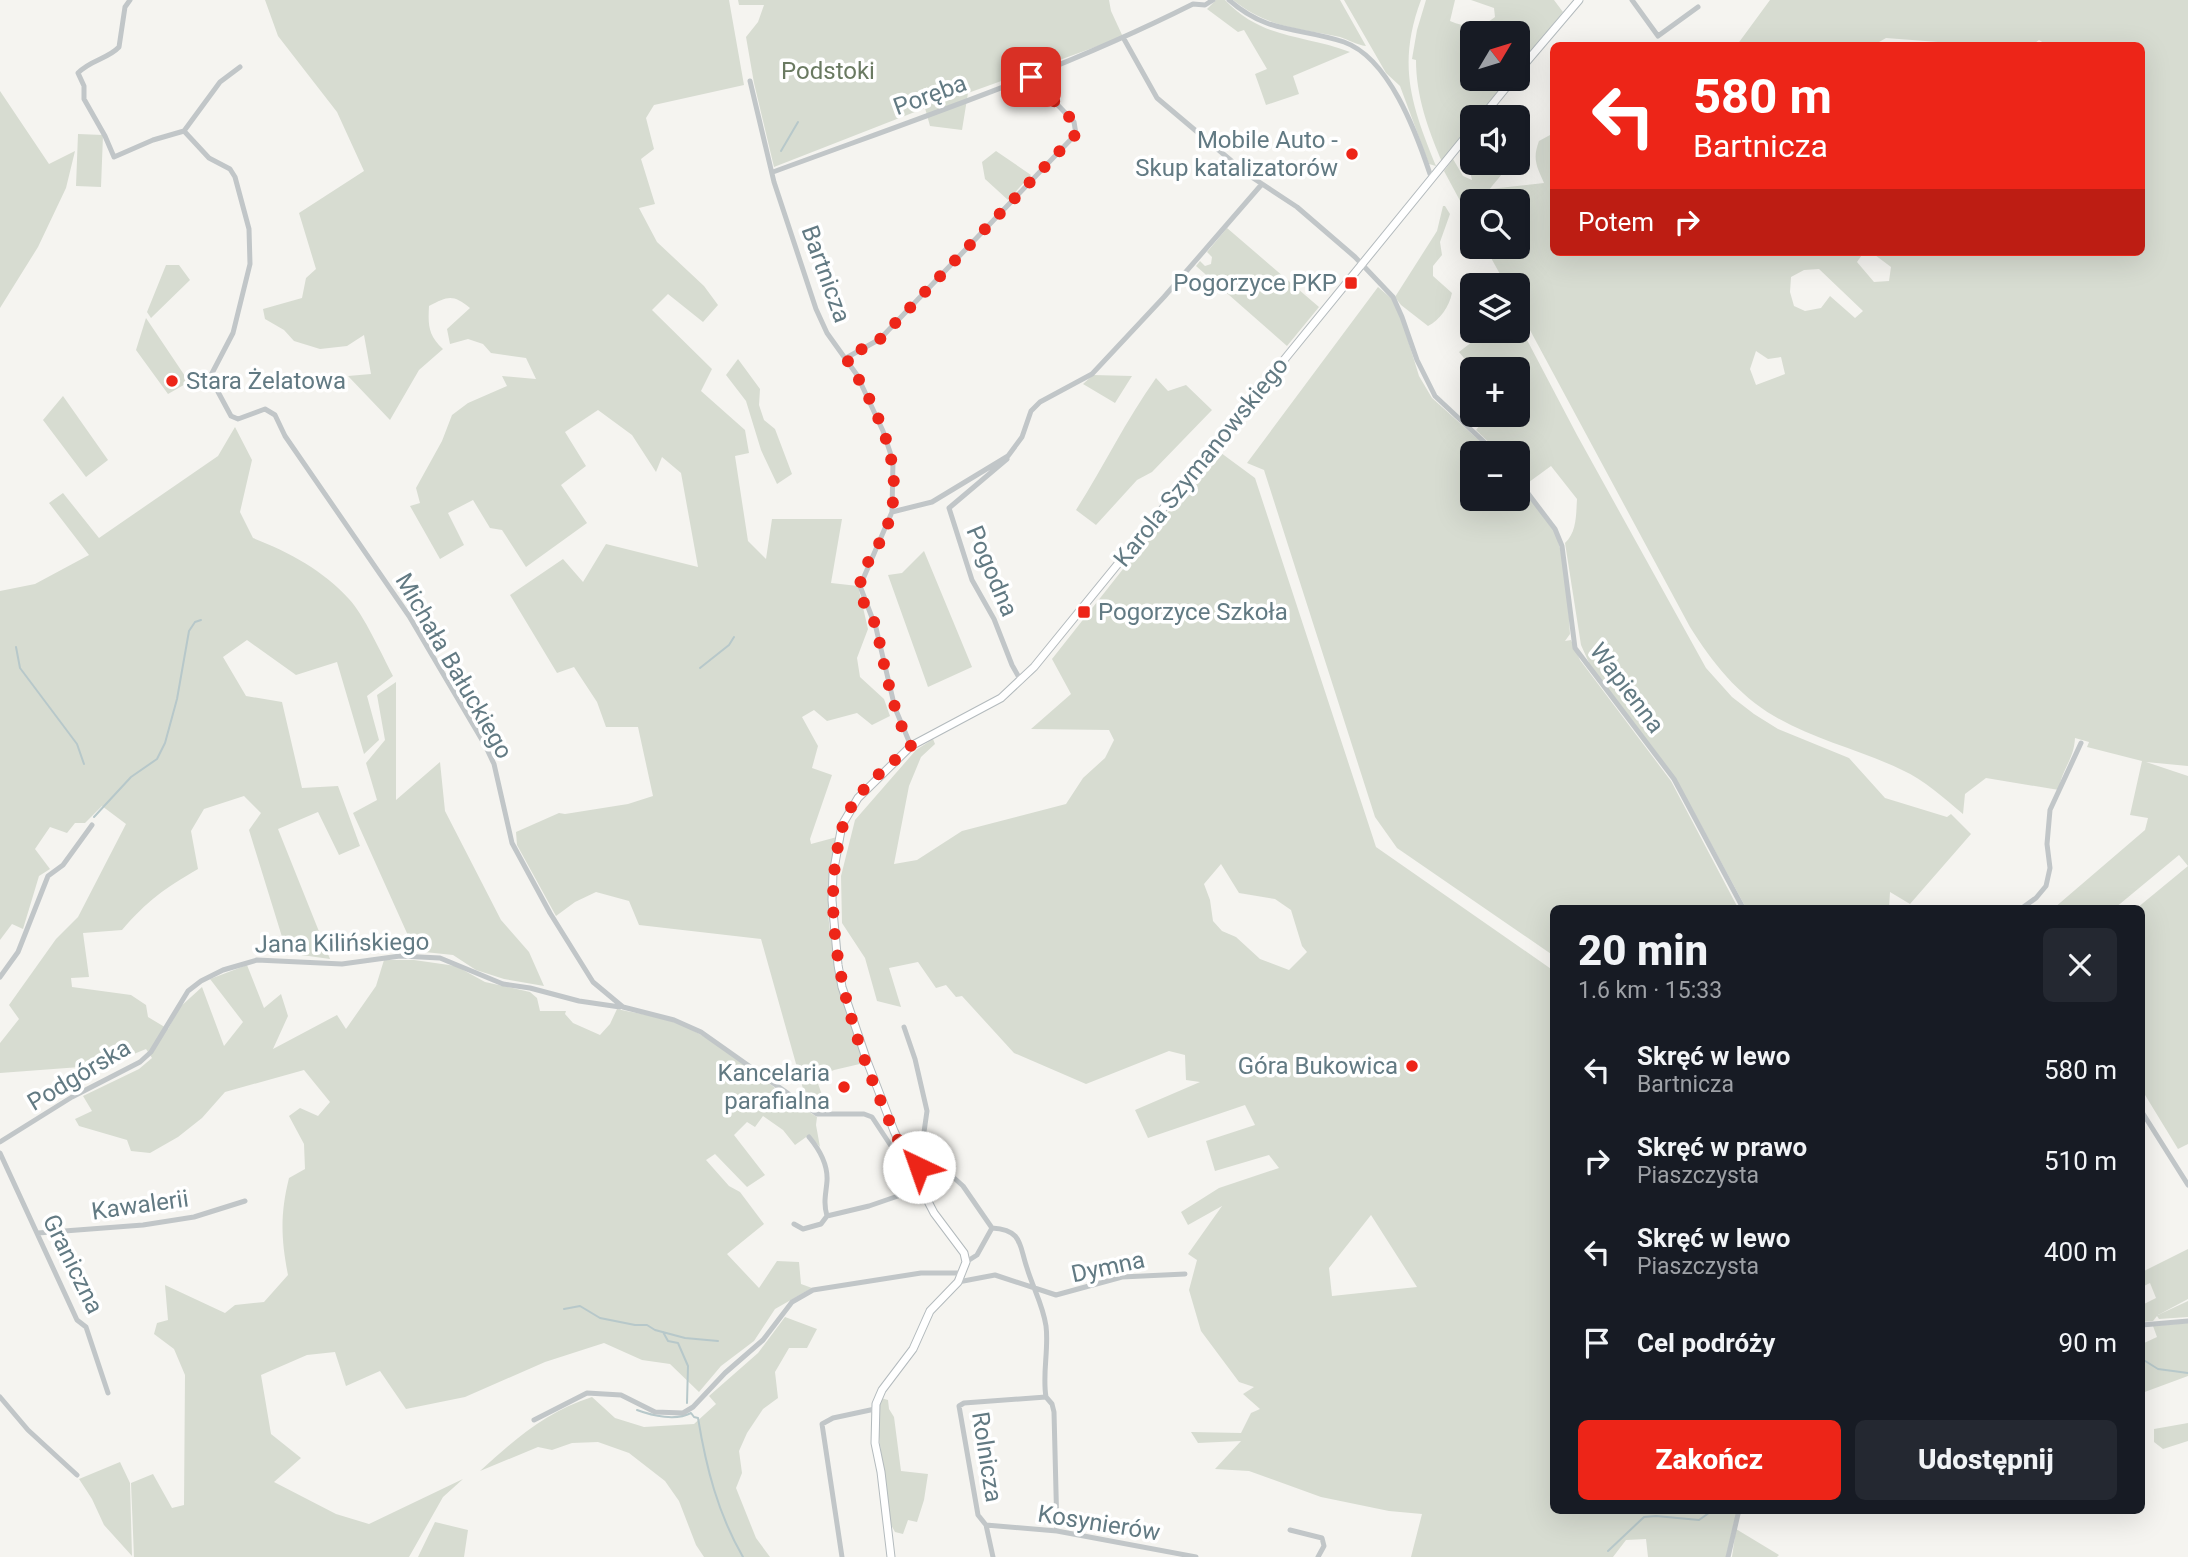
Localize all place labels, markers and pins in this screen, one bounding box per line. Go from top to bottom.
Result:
pin [1001,47,1061,107]
place label: Mobile Auto - Skup katalizatorów [1135,126,1338,182]
marker: Mobile Auto - Skup katalizatorów [1344,146,1360,162]
place label: Pogorzyce PKP [1173,269,1337,297]
marker: Pogorzyce PKP [1343,275,1359,291]
place label: Stara Żelatowa [186,367,346,395]
marker: Stara Żelatowa [164,373,180,389]
place label: Pogorzyce Szkoła [1098,598,1288,626]
marker: Pogorzyce Szkoła [1076,604,1092,620]
place label: Góra Bukowica [1238,1052,1398,1080]
marker: Góra Bukowica [1404,1058,1420,1074]
place label: Kancelaria parafialna [717,1059,830,1115]
marker: Kancelaria parafialna [836,1079,852,1095]

